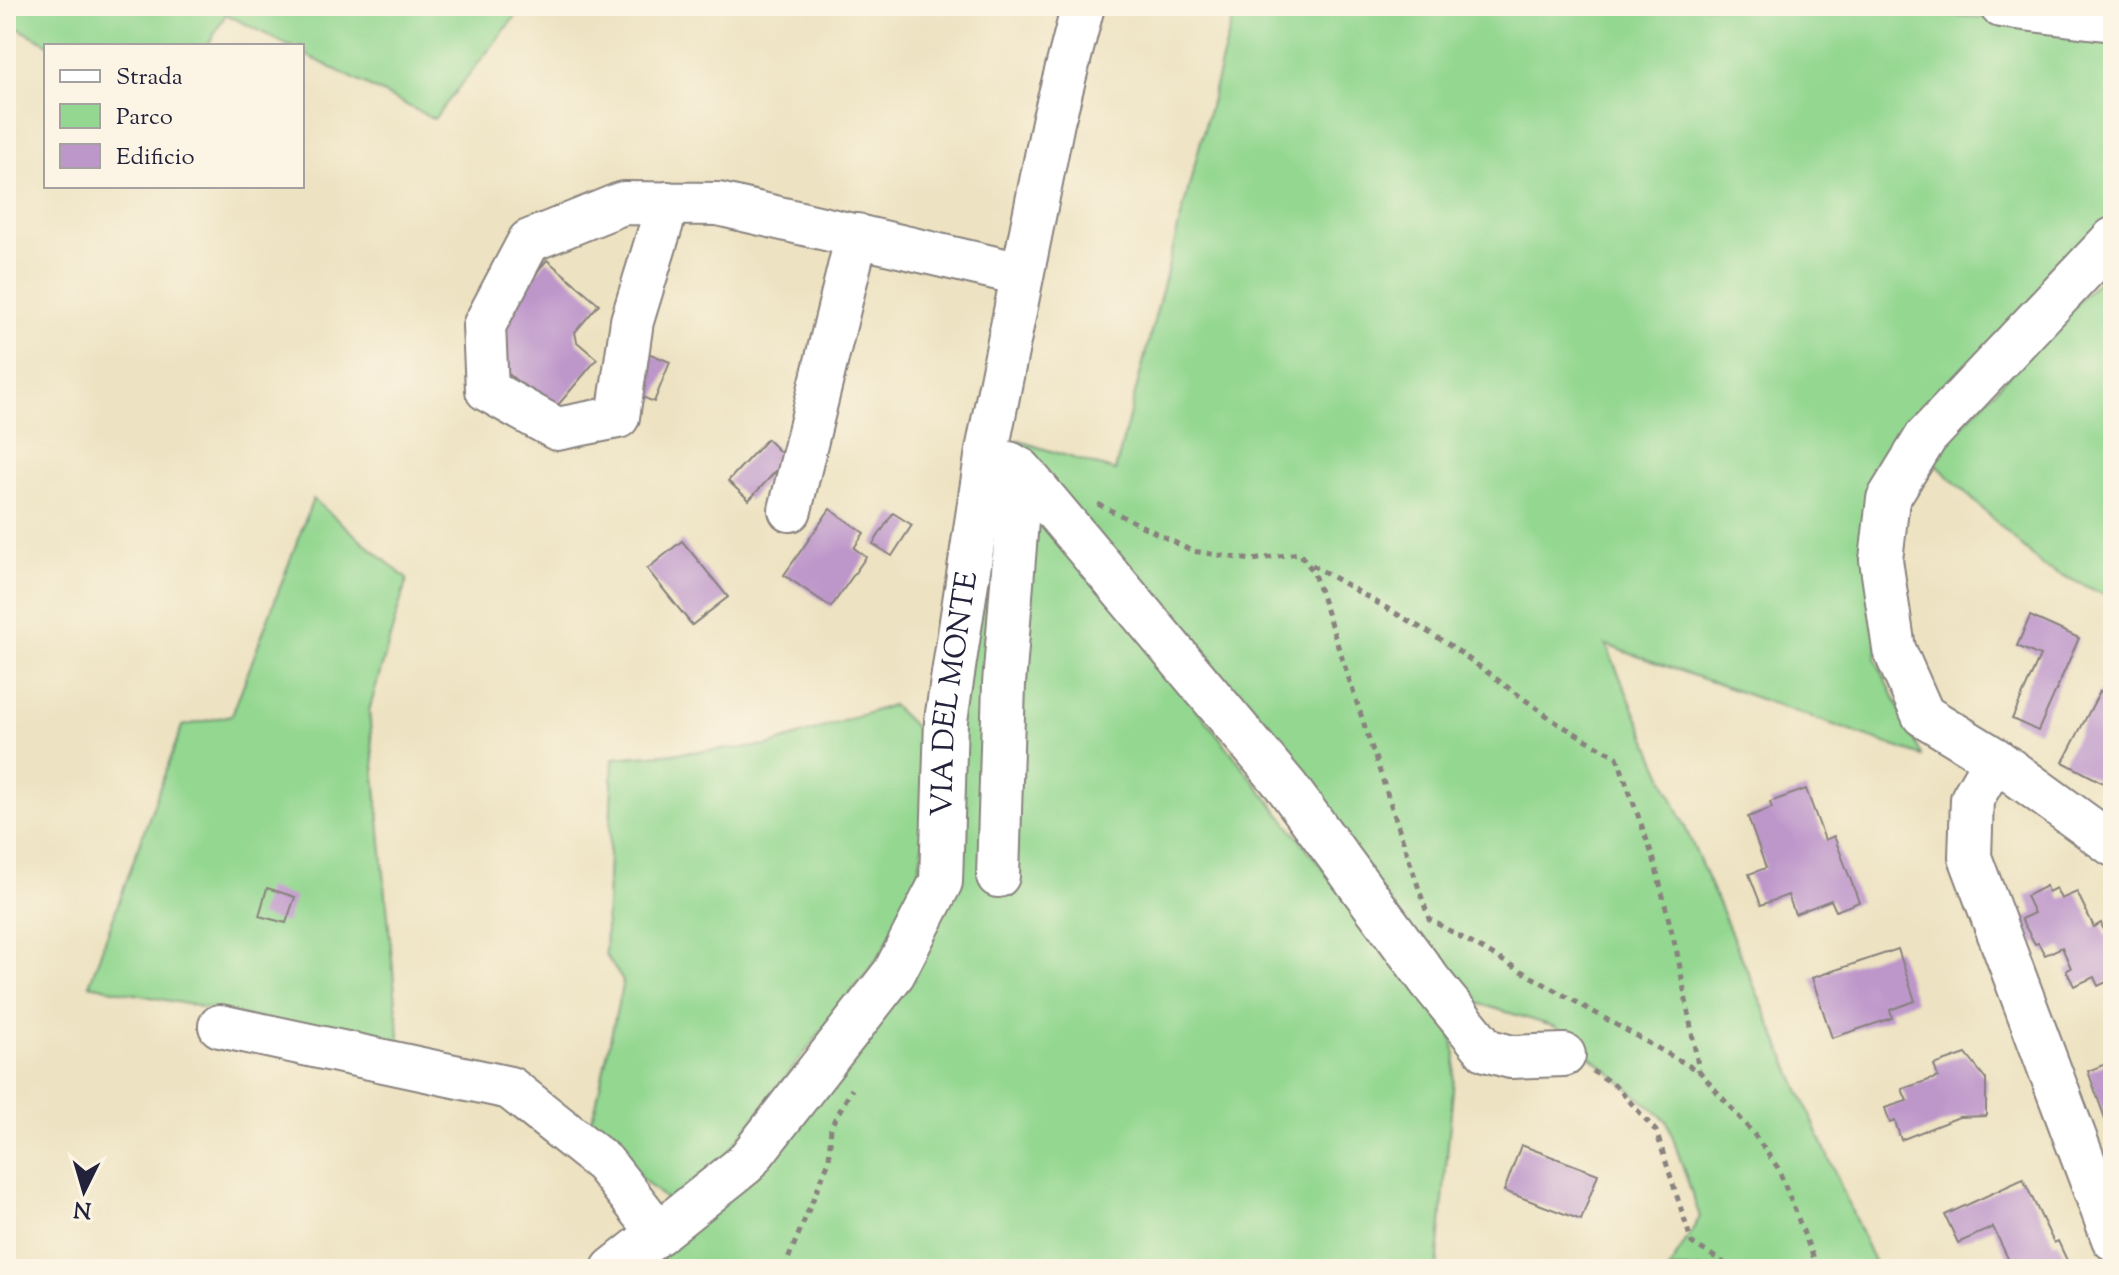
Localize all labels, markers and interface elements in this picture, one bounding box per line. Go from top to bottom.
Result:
legend [44,44,304,188]
text: Strada [116,61,183,95]
text: Parco [116,101,173,135]
text: Edificio [116,141,195,175]
street label: VIA DEL MONTE [922,569,990,817]
north arrow [44,1151,124,1231]
text: N [72,1191,93,1225]

